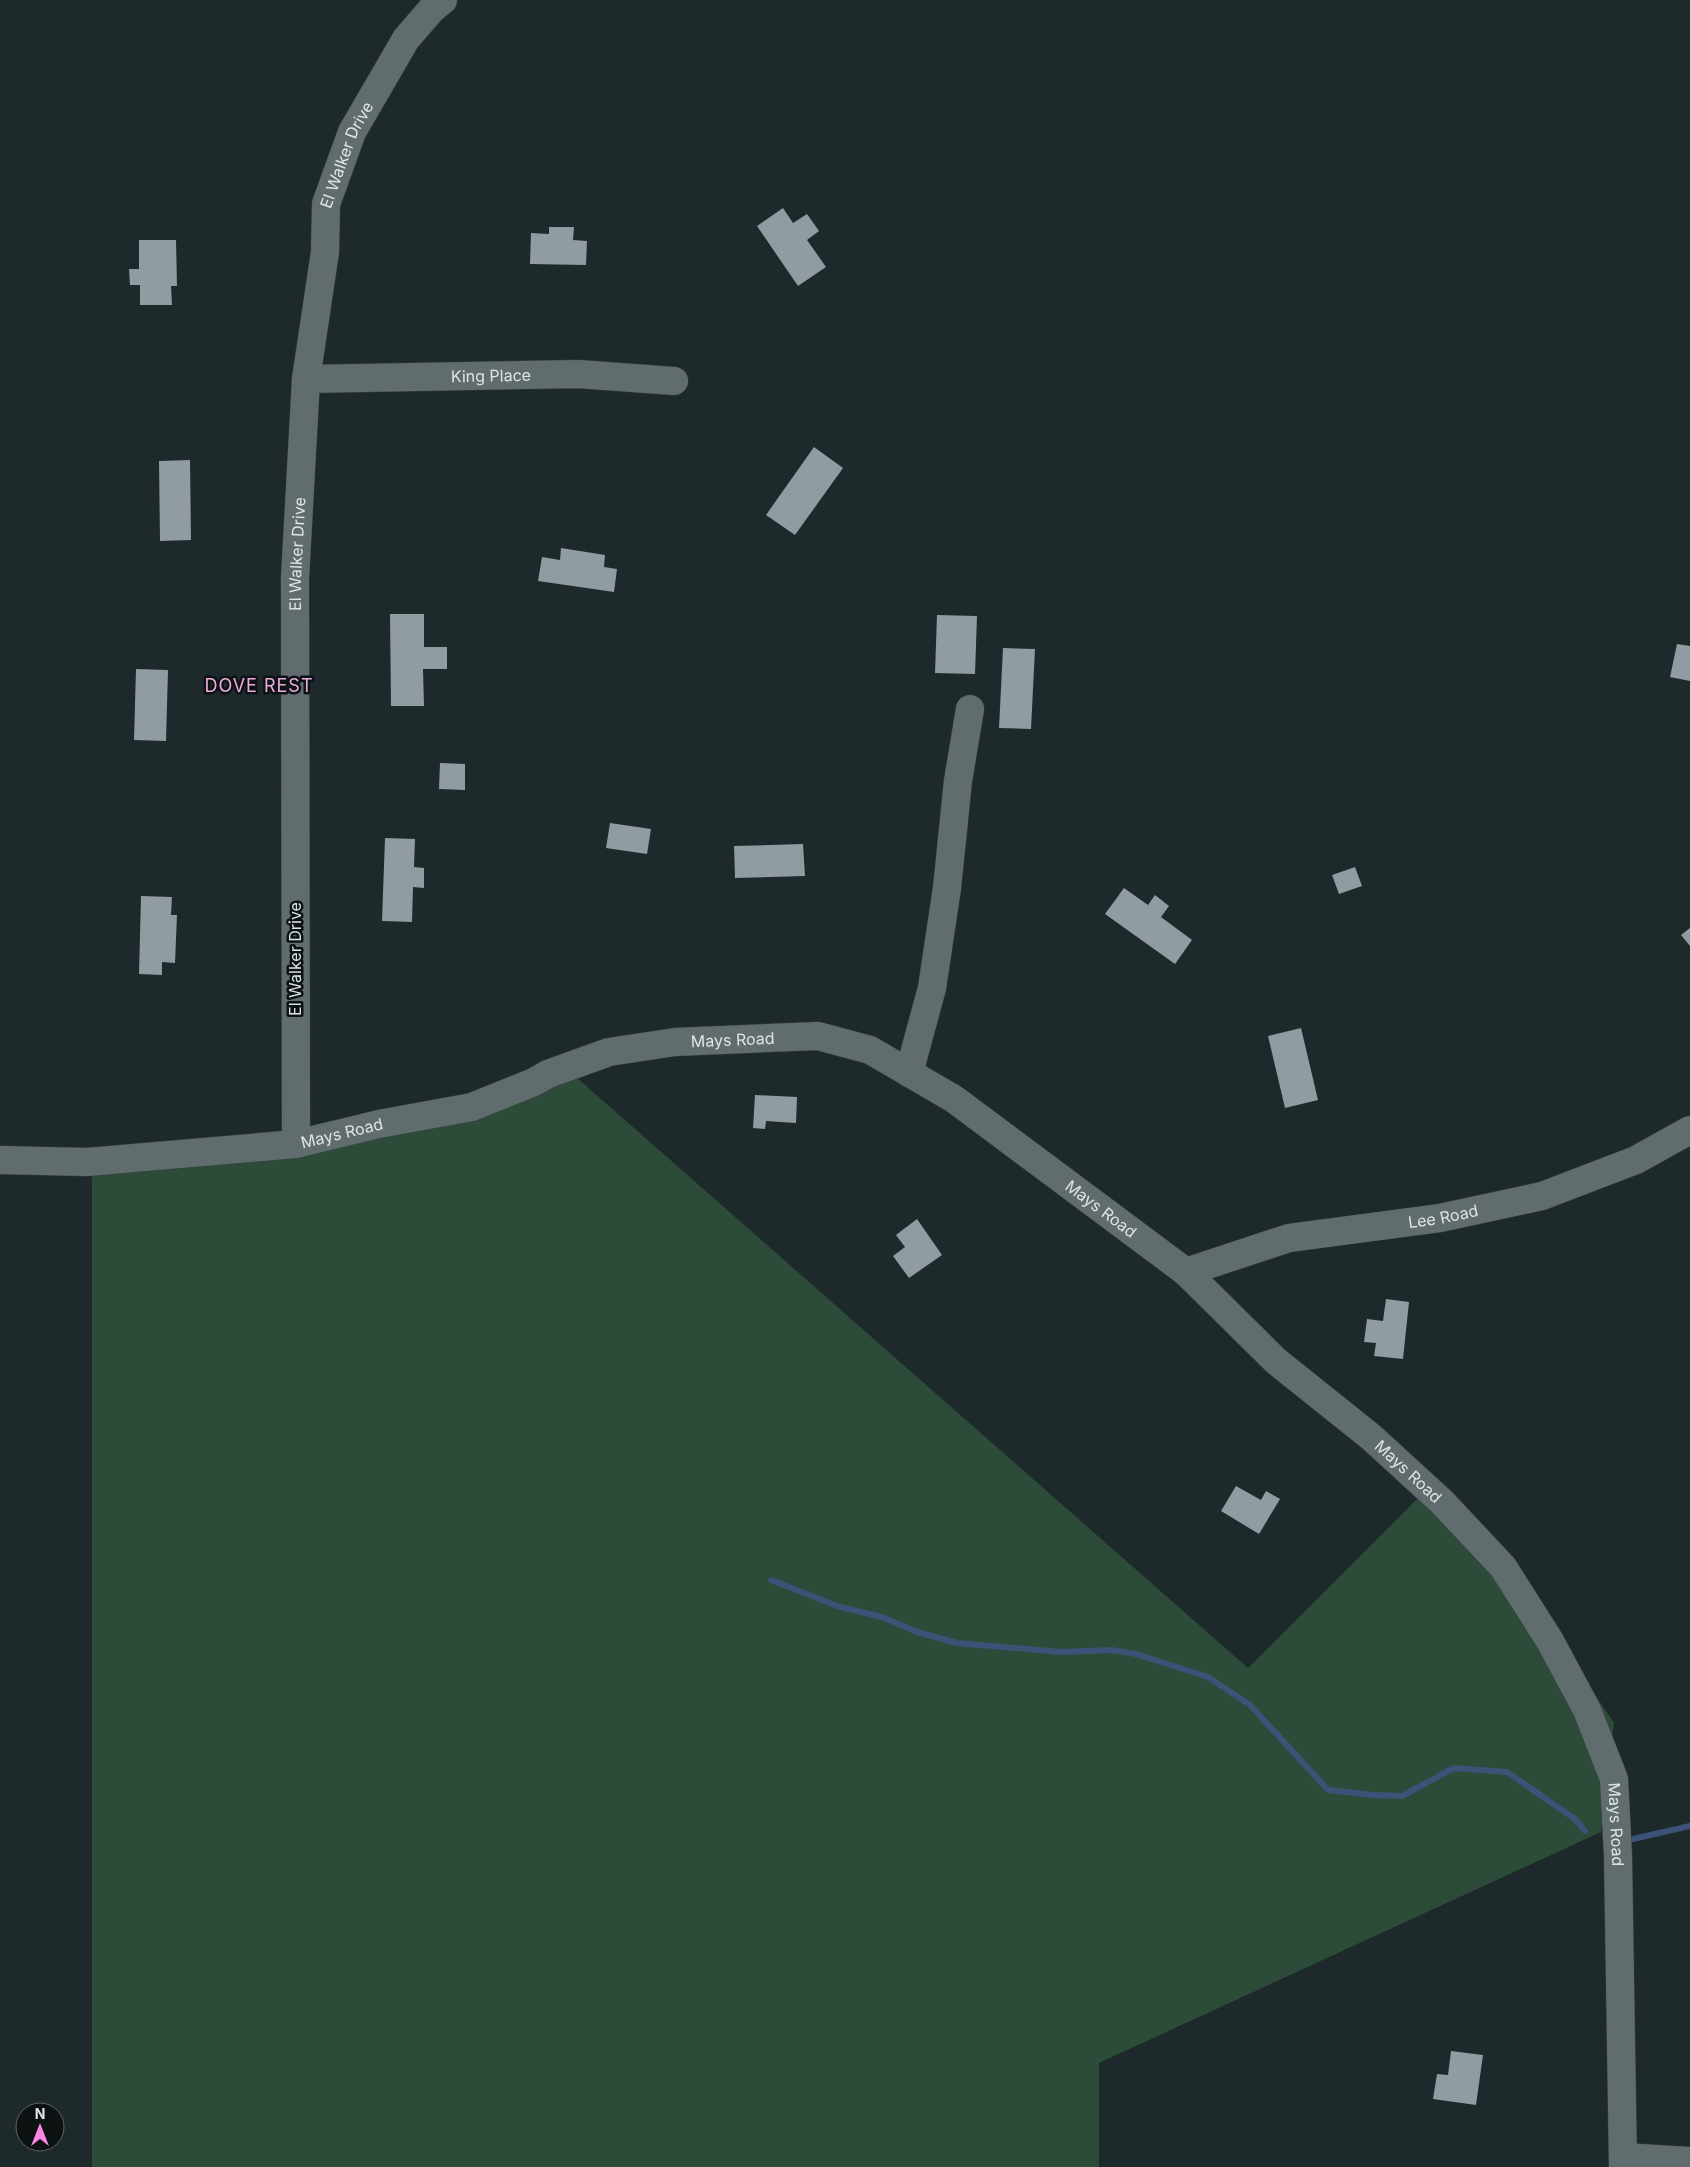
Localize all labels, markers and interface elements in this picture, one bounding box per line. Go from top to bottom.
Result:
street label: El Walker Drive [315,98,378,211]
street label: King Place [451,365,531,386]
street label: El Walker Drive [285,497,309,611]
district label: DOVE REST [204,675,314,696]
street label: El Walker Drive [285,902,305,1016]
street label: Mays Road [690,1028,775,1051]
street label: Mays Road [299,1113,385,1152]
street label: Mays Road [1062,1176,1141,1242]
street label: Lee Road [1407,1200,1480,1232]
street label: Mays Road [1371,1436,1446,1507]
street label: Mays Road [1604,1782,1628,1866]
north arrow [15,2102,65,2152]
text: N [35,2105,45,2122]

